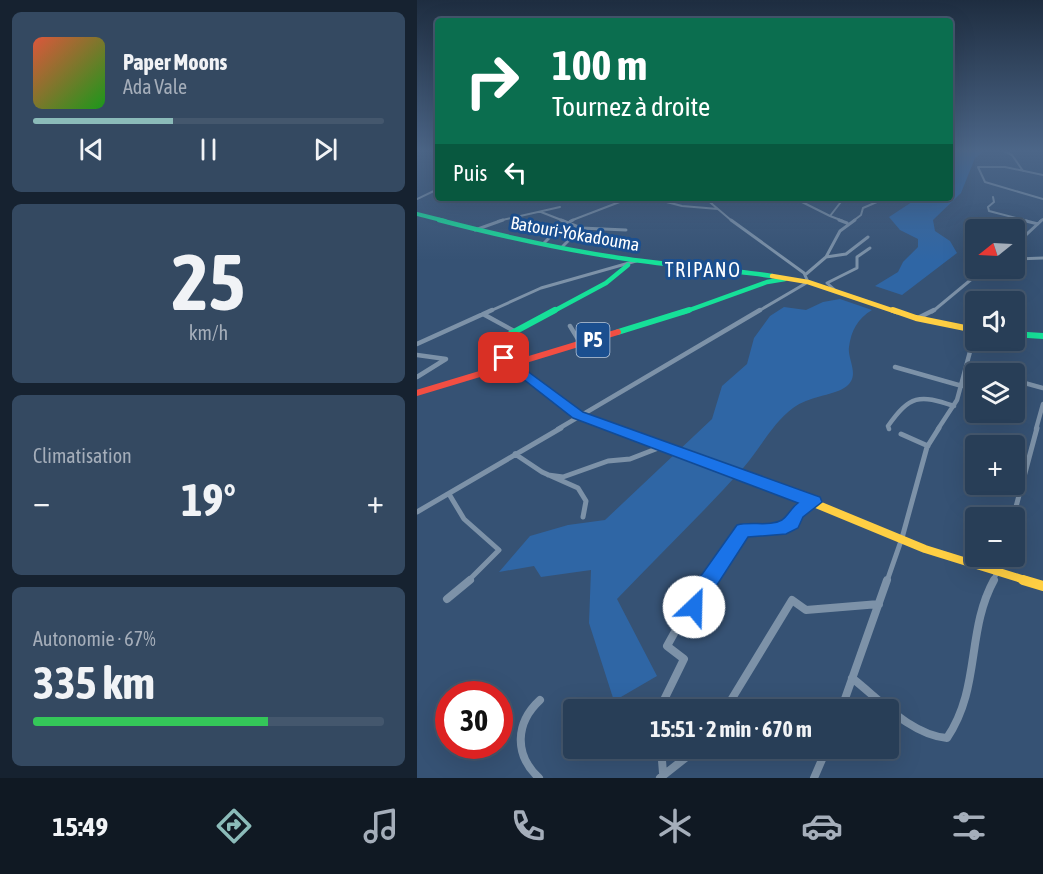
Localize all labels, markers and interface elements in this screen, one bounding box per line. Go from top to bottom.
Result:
text: 100 m [552,41,647,89]
icon: right [453,42,531,120]
text: Paper Moons [123,49,227,75]
text: Ada Vale [123,75,187,98]
text: Tournez à droite [552,91,710,122]
icon: previous [75,133,108,166]
icon: pause [192,133,225,166]
icon: next [309,133,342,166]
icon: left [499,156,532,189]
text: Puis [453,160,487,186]
street label: Batouri-Yokadouma [509,212,641,255]
north arrow [965,219,1025,279]
map controls [965,219,1025,567]
text: 25 [172,237,245,327]
district label: TRIPANO [665,258,741,281]
button: sound [965,291,1025,351]
text: km/h [189,321,228,344]
road number: P5 [577,323,609,357]
pin [478,332,529,383]
icon: arrive [487,341,520,374]
button: layers [965,363,1025,423]
button: + [965,435,1025,495]
text: Climatisation [33,444,132,467]
text: 19° [181,474,236,526]
text: − [33,482,50,520]
text: + [367,482,384,520]
button: − [965,507,1025,567]
position arrow [662,575,726,639]
text: Autonomie · 67% [33,627,156,650]
text: 335 km [33,657,155,709]
speed limit sign: 30 [435,681,513,759]
text: 15:51 · 2 min · 670 m [650,716,812,742]
icon: directions [213,805,255,847]
icon: music [360,805,402,847]
icon: phone [507,805,549,847]
icon: climate [654,805,696,847]
icon: car [801,805,843,847]
icon: filters [948,805,990,847]
text: 15:49 [53,811,108,842]

